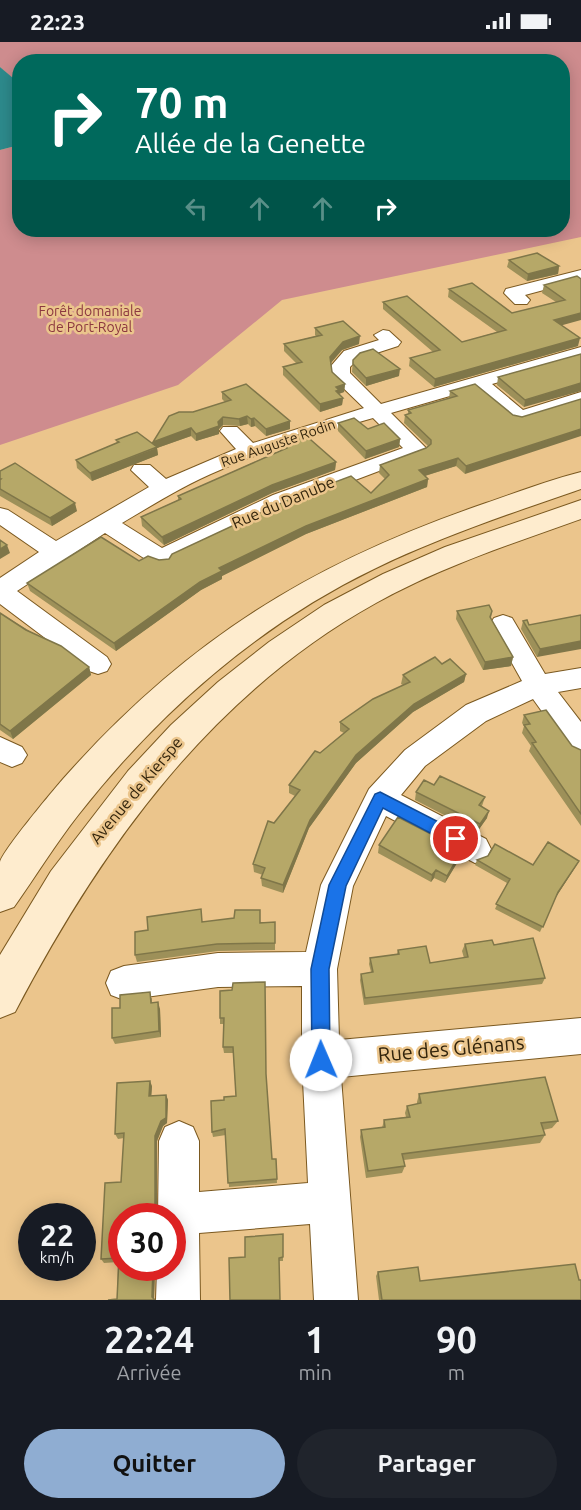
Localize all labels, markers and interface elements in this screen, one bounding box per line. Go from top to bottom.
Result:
text: 22:23 [30,9,85,34]
icon: right [36,78,114,156]
text: 70 m [135,79,229,126]
text: Allée de la Genette [135,128,366,158]
icon: left [180,192,213,225]
icon: ahead [243,192,276,225]
icon: ahead [306,192,339,225]
icon: right [369,192,402,225]
park label: Forêt domaniale de Port-Royal [39,303,141,335]
street label: Rue Auguste Rodin [219,416,337,470]
street label: Rue du Danube [229,472,337,532]
street label: Avenue de Kierspe [86,733,186,847]
pin [430,813,481,864]
icon: arrive [439,822,472,855]
position arrow [289,1028,353,1092]
street label: Rue des Glénans [377,1030,525,1066]
speed limit sign: 30 [108,1203,186,1281]
text: 22 [40,1218,74,1252]
text: km/h [40,1249,74,1266]
text: 22:24 [104,1319,194,1360]
text: 1 [305,1319,325,1360]
text: 90 [436,1319,477,1360]
text: Arrivée [117,1361,182,1384]
text: min [298,1361,332,1384]
text: m [448,1361,465,1384]
button: Quitter [24,1429,285,1498]
button: Partager [297,1429,557,1498]

